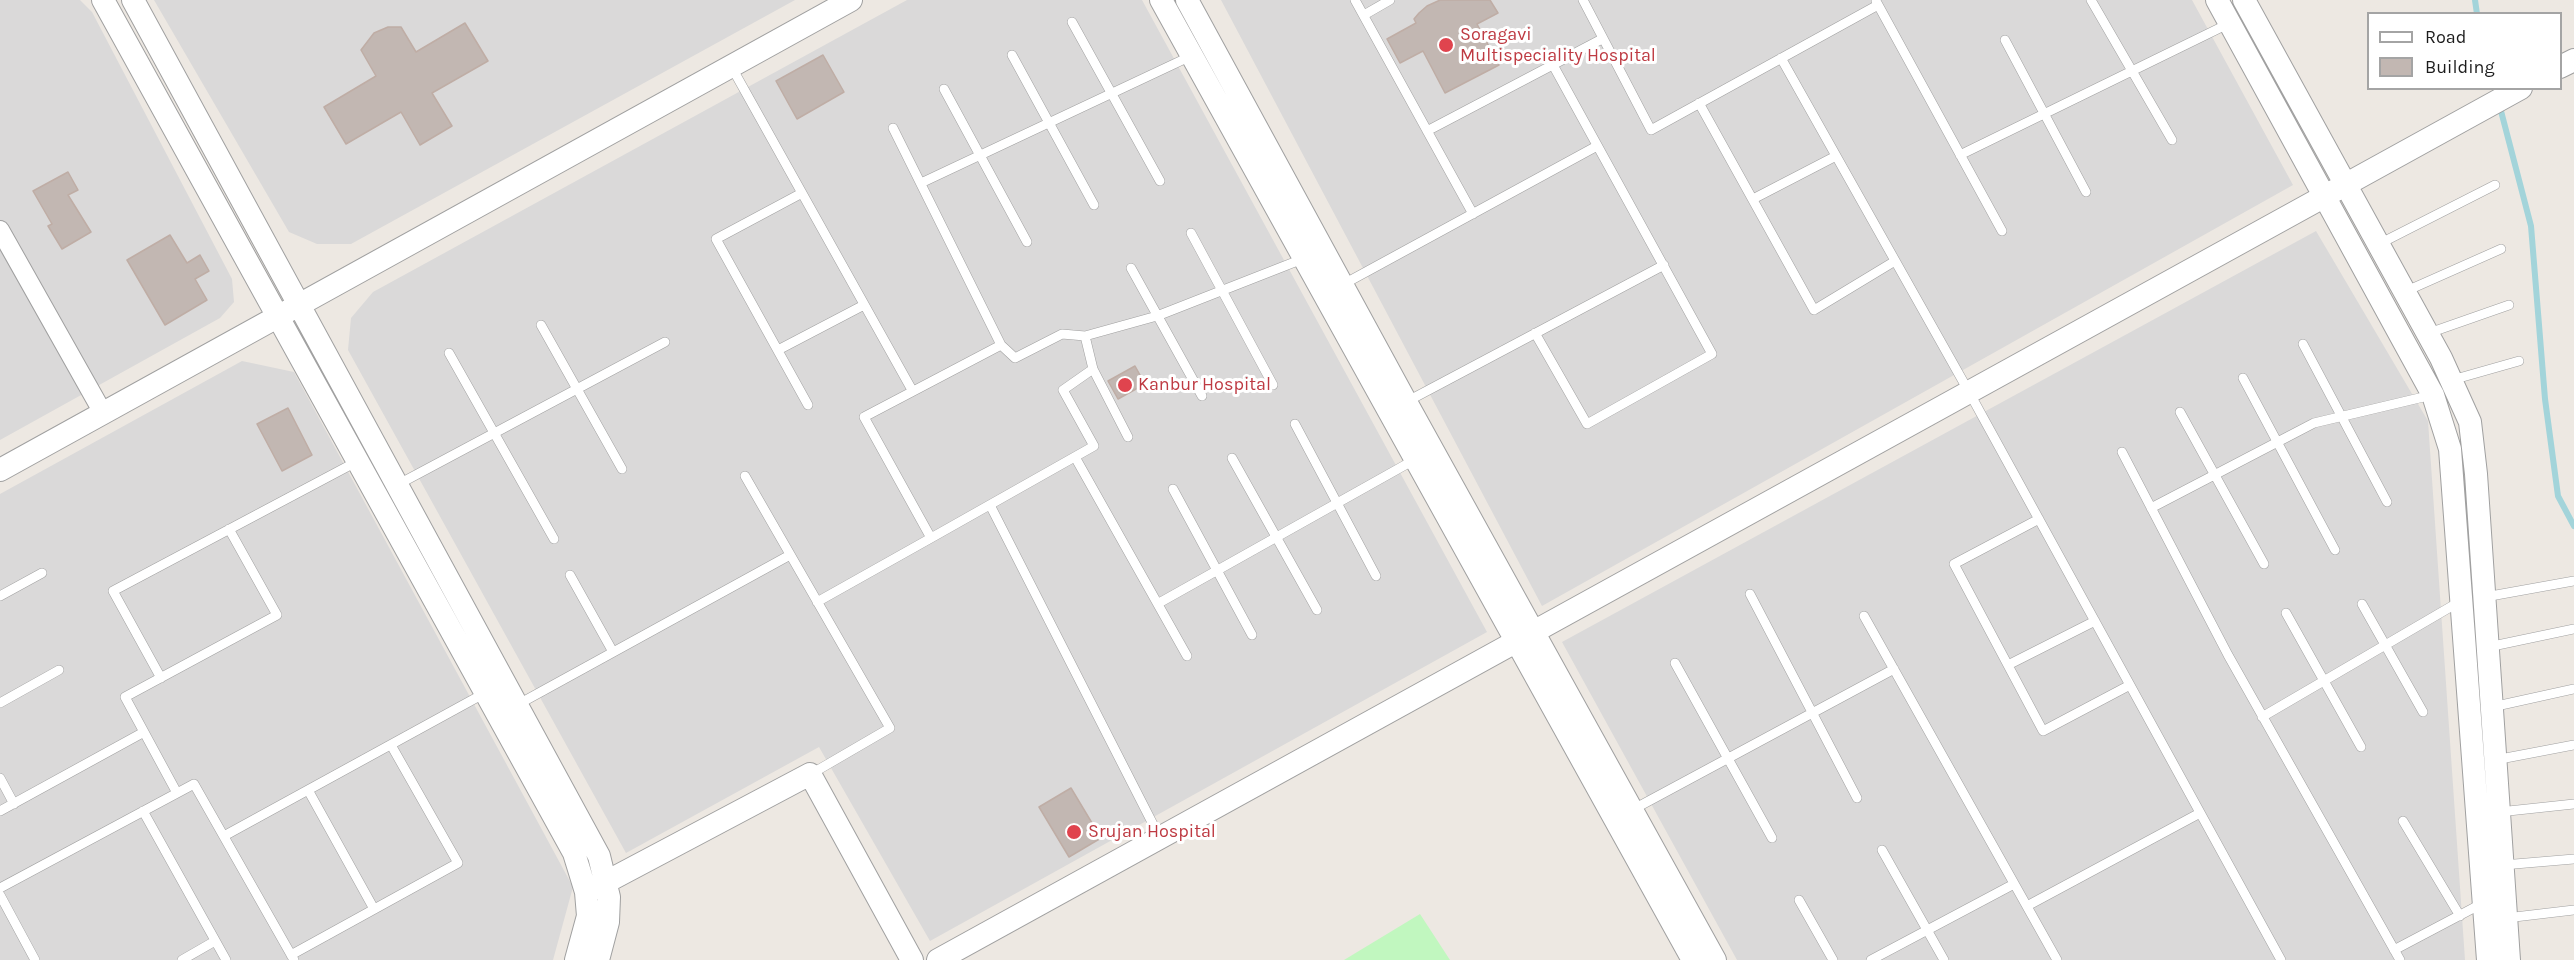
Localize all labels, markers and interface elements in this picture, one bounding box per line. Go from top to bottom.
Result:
legend [2367,12,2562,90]
place label: Soragavi Multispeciality Hospital [1460,24,1656,66]
text: Road [2425,26,2466,48]
marker: Soragavi Multispeciality Hospital [1437,36,1455,54]
text: Building [2425,56,2495,78]
place label: Kanbur Hospital [1138,374,1271,396]
marker: Kanbur Hospital [1116,376,1134,394]
place label: Srujan Hospital [1088,821,1216,843]
marker: Srujan Hospital [1065,823,1083,841]

